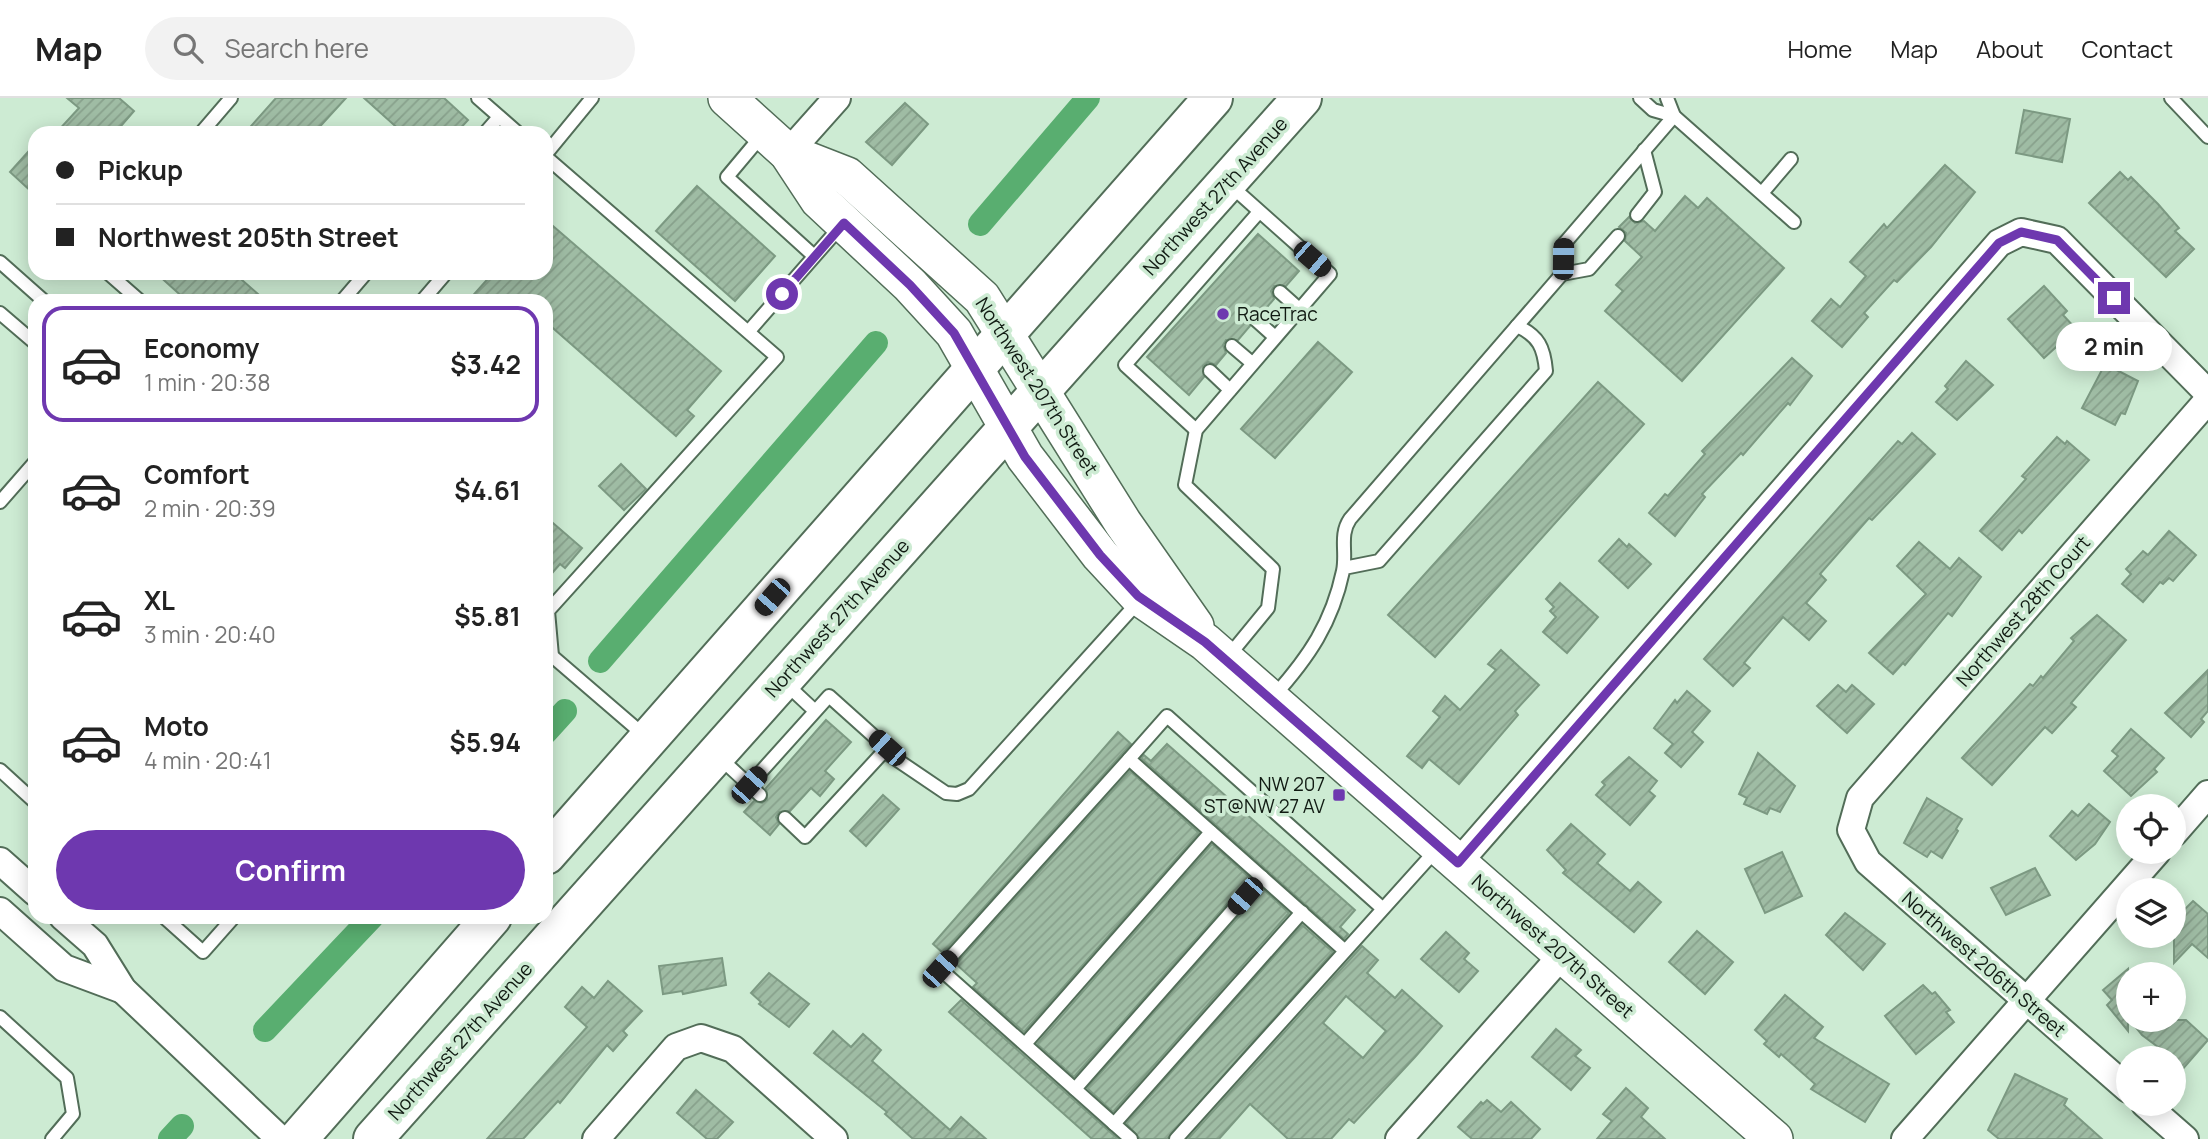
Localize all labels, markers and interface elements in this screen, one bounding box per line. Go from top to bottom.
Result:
search box [145,17,635,80]
text: Map [35,26,103,71]
icon: search [169,29,207,67]
text: Search here [225,30,369,66]
text: Home [1787,32,1852,65]
text: Map [1890,32,1938,65]
text: About [1976,32,2044,65]
text: Contact [2082,32,2173,65]
street label: Northwest 27th Avenue [1137,111,1293,281]
text: Pickup [98,152,183,188]
text: Northwest 205th Street [98,219,399,255]
car [1290,237,1335,281]
car [1553,238,1574,280]
route start [766,278,798,310]
route end [2098,282,2130,314]
street label: Northwest 207th Street [970,292,1104,480]
place label: RaceTrac [1237,301,1318,327]
marker: RaceTrac [1215,306,1231,322]
callout: 2 min [2056,322,2172,372]
text: Economy [144,330,259,366]
text: 2 min [2084,330,2144,362]
icon: car [60,333,123,396]
text: $3.42 [450,346,521,382]
text: 1 min · 20:38 [144,366,271,398]
text: Comfort [144,456,250,492]
icon: car [60,459,123,522]
text: $4.61 [454,472,521,508]
text: 2 min · 20:39 [144,492,276,524]
street label: Northwest 28th Court [1950,530,2096,692]
street label: Northwest 27th Avenue [759,533,915,703]
car [751,574,794,620]
text: XL [144,582,175,618]
icon: car [60,585,123,648]
text: $5.81 [454,598,521,634]
text: 3 min · 20:40 [144,618,276,650]
text: Moto [144,708,209,744]
icon: car [60,711,123,774]
text: $5.94 [450,724,521,760]
car [865,726,910,770]
text: 4 min · 20:41 [144,744,272,776]
car [728,762,771,808]
place label: NW 207 ST@NW 27 AV [1204,771,1326,819]
marker: NW 207 ST@NW 27 AV [1331,787,1347,803]
map controls [2116,794,2186,1116]
button: locate [2116,794,2186,864]
button: Confirm [56,830,525,910]
street label: Northwest 207th Street [1466,868,1640,1024]
car [1224,873,1267,919]
button: layers [2116,878,2186,948]
street label: Northwest 206th Street [1896,886,2072,1042]
car [919,946,962,992]
street label: Northwest 27th Avenue [382,956,538,1126]
button: + [2116,962,2186,1032]
button: − [2116,1046,2186,1116]

